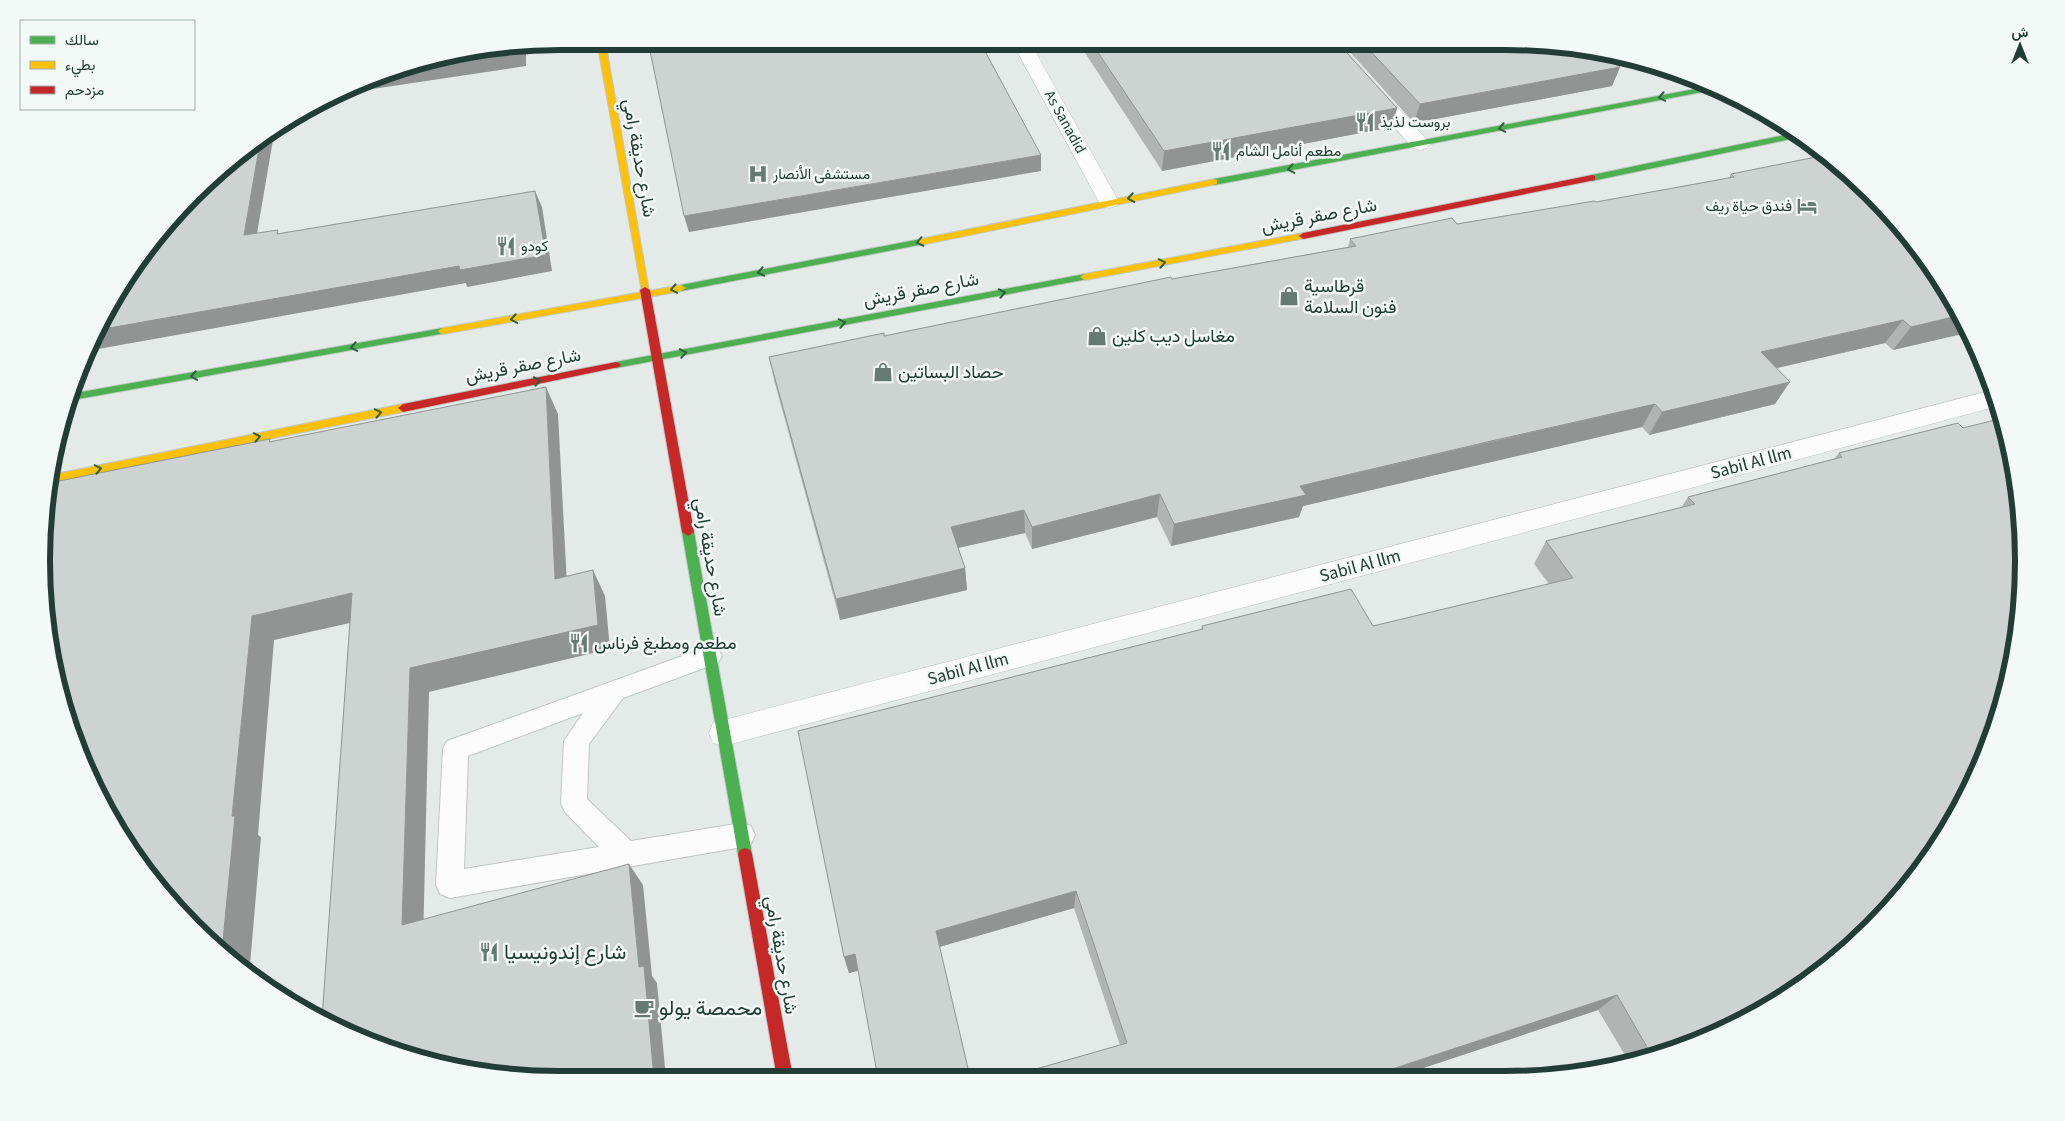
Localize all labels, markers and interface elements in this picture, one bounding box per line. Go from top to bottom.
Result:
legend [20,20,195,110]
north arrow [1995,20,2045,70]
text: ش [2012,23,2029,43]
text: سالك [65,30,99,51]
text: بطيء [65,55,95,78]
text: مزدحم [65,80,104,101]
street label: As Sanadid [1039,87,1091,157]
one-way arrow [1657,92,1666,102]
street label: شارع حديقة رامي [614,97,662,219]
restaurant icon: بروست لذيذ [1354,111,1376,133]
place label: بروست لذيذ [1380,112,1450,133]
one-way arrow [1498,123,1507,133]
restaurant icon: مطعم أنامل الشام [1210,140,1232,162]
place label: مطعم أنامل الشام [1236,141,1341,162]
hospital icon: مستشفى الأنصار [747,163,769,185]
one-way arrow [1287,163,1295,173]
place label: مستشفى الأنصار [772,164,870,185]
one-way arrow [1127,193,1136,203]
street label: شارع صقر قريش [1259,193,1379,239]
hotel icon: فندق حياة ريف [1796,195,1818,217]
place label: فندق حياة ريف [1706,196,1792,217]
restaurant icon: كودو [495,235,517,257]
place label: كودو [521,236,549,257]
one-way arrow [916,236,925,247]
one-way arrow [1158,259,1166,269]
one-way arrow [756,267,765,277]
street label: شارع صقر قريش [861,267,981,313]
place label: قرطاسية فنون السلامة [1304,274,1396,320]
one-way arrow [669,283,678,294]
shop icon: قرطاسية فنون السلامة [1278,285,1300,307]
one-way arrow [998,288,1007,299]
one-way arrow [510,313,518,323]
one-way arrow [838,318,847,328]
place label: مغاسل ديب كلين [1112,324,1235,349]
shop icon: مغاسل ديب كلين [1086,325,1108,347]
one-way arrow [350,342,358,352]
street label: شارع صقر قريش [463,343,583,389]
one-way arrow [678,348,687,358]
place label: حصاد البساتين [898,360,1004,385]
shop icon: حصاد البساتين [872,361,894,383]
one-way arrow [190,370,198,380]
one-way arrow [533,377,542,387]
one-way arrow [373,408,382,419]
one-way arrow [253,432,262,443]
street label: Sabil Al llm [1708,440,1794,486]
one-way arrow [94,464,102,475]
street label: شارع حديقة رامي [685,496,733,618]
street label: Sabil Al llm [1317,543,1403,589]
place label: مطعم ومطبغ فرناس [594,631,737,656]
restaurant icon: مطعم ومطبغ فرناس [568,632,590,654]
street label: Sabil Al llm [925,646,1011,692]
street label: شارع حديقة رامي [756,894,804,1016]
place label: شارع إندونيسيا [504,937,626,967]
restaurant icon: شارع إندونيسيا [478,941,500,963]
place label: محمصة يولو [659,993,762,1023]
cafe icon: محمصة يولو [633,997,655,1019]

